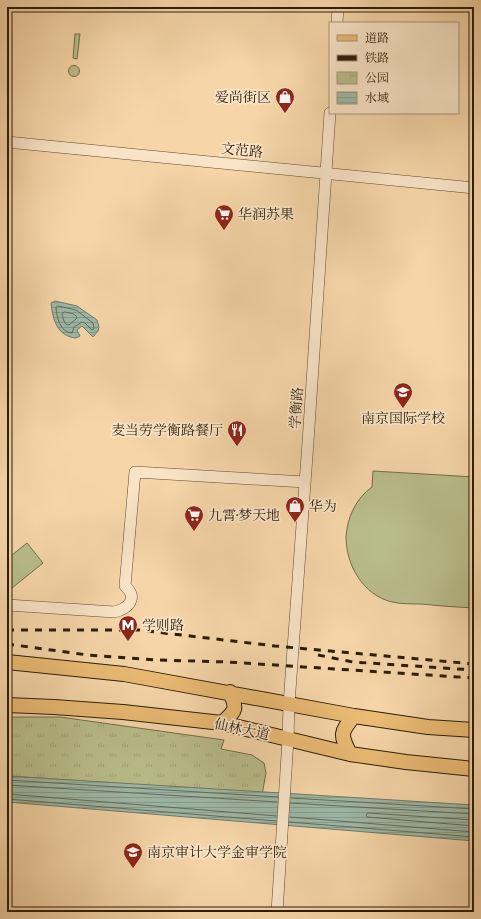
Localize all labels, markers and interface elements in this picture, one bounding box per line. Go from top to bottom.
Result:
legend [329,22,459,114]
text: 道路 [365,29,389,46]
text: 铁路 [365,49,389,66]
text: 公园 [365,69,389,86]
shop icon: 爱尚街区 [274,86,296,114]
place label: 爱尚街区 [215,87,271,107]
text: 水域 [365,89,389,106]
street label: 文范路 [220,138,264,162]
supermarket icon: 华润苏果 [213,203,235,231]
place label: 华润苏果 [238,204,294,224]
school or university icon: 南京国际学校 [392,381,414,409]
street label: 学衡路 [285,386,307,430]
place label: 南京国际学校 [361,408,445,428]
restaurant icon: 麦当劳学衡路餐厅 [226,419,248,447]
place label: 麦当劳学衡路餐厅 [111,420,223,440]
shop icon: 华为 [284,495,306,523]
place label: 华为 [309,496,337,516]
supermarket icon: 九霄·梦天地 [183,504,205,532]
place label: 九霄·梦天地 [208,505,280,525]
metro station icon: 学则路 [117,614,139,642]
place label: 学则路 [142,615,184,635]
street label: 仙林大道 [213,713,271,745]
school or university icon: 南京审计大学金审学院 [122,841,144,869]
place label: 南京审计大学金审学院 [147,842,287,862]

